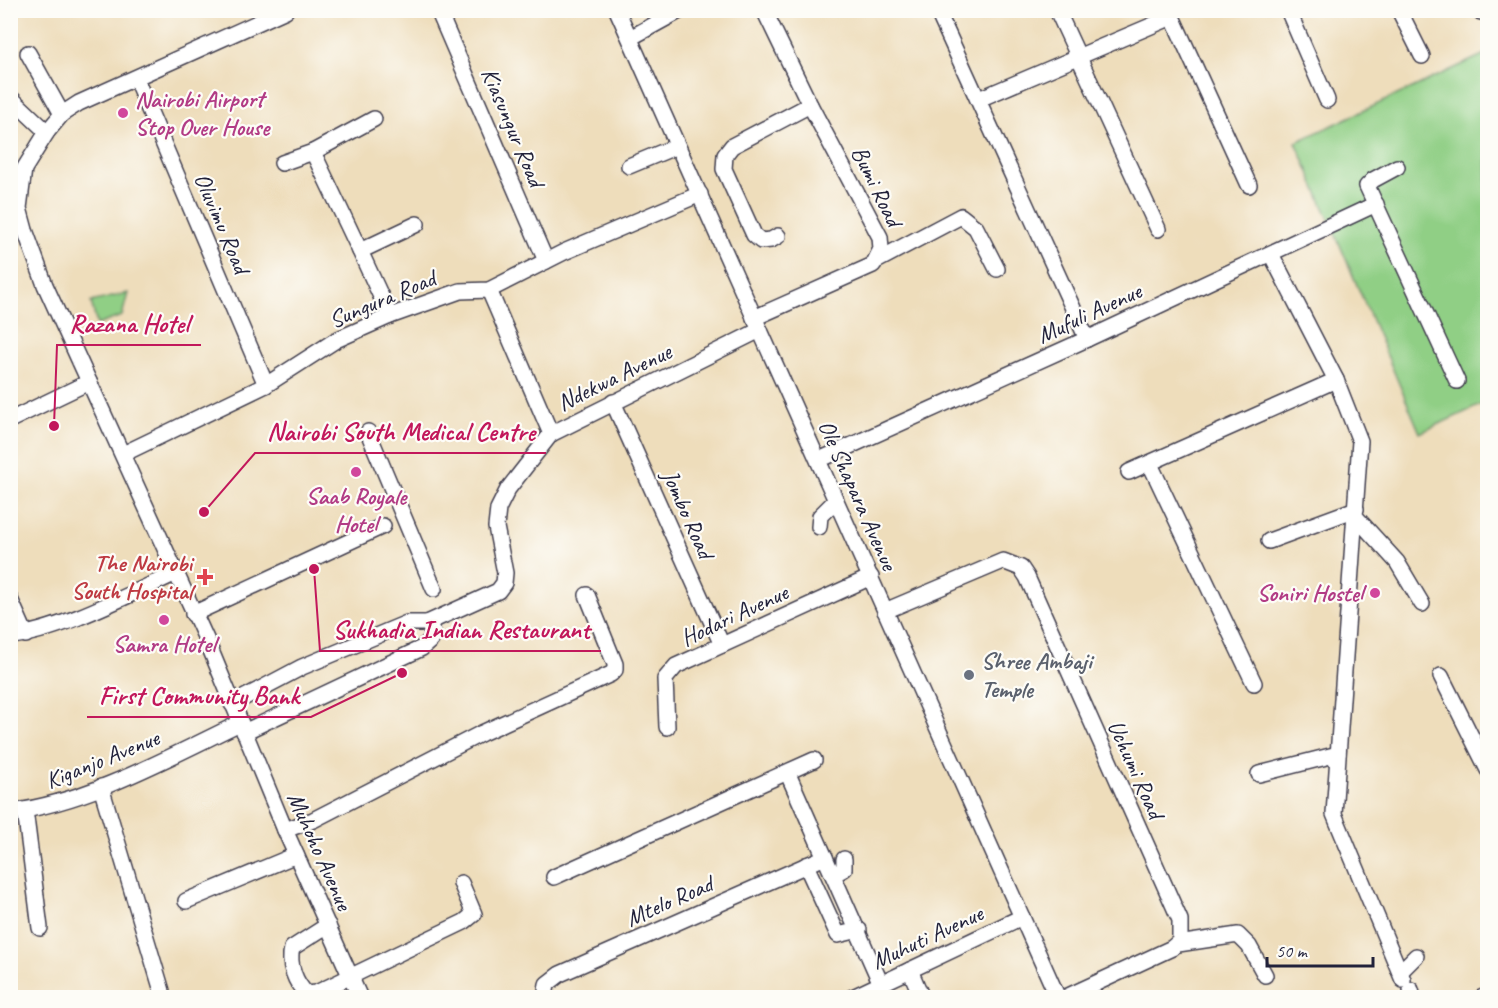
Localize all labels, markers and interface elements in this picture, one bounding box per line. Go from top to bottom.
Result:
street label: Kiasungur Road [474,63,553,194]
place label: Nairobi Airport Stop Over House [135,84,271,142]
marker: Nairobi Airport Stop Over House [116,106,130,120]
street label: Bumi Road [845,141,911,234]
street label: Oluvimu Road [187,168,258,281]
street label: Sungura Road [324,262,443,335]
street label: Mufuli Avenue [1032,275,1148,350]
callout: Razana Hotel [57,301,201,345]
text: Razana Hotel [69,307,194,340]
street label: Ndekwa Avenue [552,336,678,418]
callout: Nairobi South Medical Centre [255,409,546,453]
text: Nairobi South Medical Centre [267,415,537,448]
street label: Ole Shapara Avenue [812,415,905,577]
street label: Jombo Road [655,464,722,566]
marker: Saab Royale Hotel [349,465,363,479]
place label: Saab Royale Hotel [306,481,408,539]
place label: The Nairobi South Hospital [71,548,197,606]
marker: The Nairobi South Hospital [196,568,214,586]
street label: Hodari Avenue [675,576,795,653]
place label: Soniri Hostel [1257,578,1368,608]
marker: Soniri Hostel [1368,586,1382,600]
callout: Sukhadia Indian Restaurant [320,607,601,651]
marker: Samra Hotel [157,613,171,627]
text: Sukhadia Indian Restaurant [332,613,593,646]
place label: Samra Hotel [112,629,220,659]
place label: Shree Ambaji Temple [981,646,1095,704]
marker: Shree Ambaji Temple [962,668,976,682]
callout: First Community Bank [87,673,311,717]
text: First Community Bank [99,679,301,712]
street label: Uchumi Road [1101,715,1172,826]
street label: Kiganjo Avenue [41,722,165,795]
street label: Muhoho Avenue [281,787,360,917]
street label: Mtelo Road [621,867,720,933]
street label: Muhuti Avenue [867,897,989,976]
scale bar [1267,930,1374,968]
text: 50 m [1276,940,1309,962]

